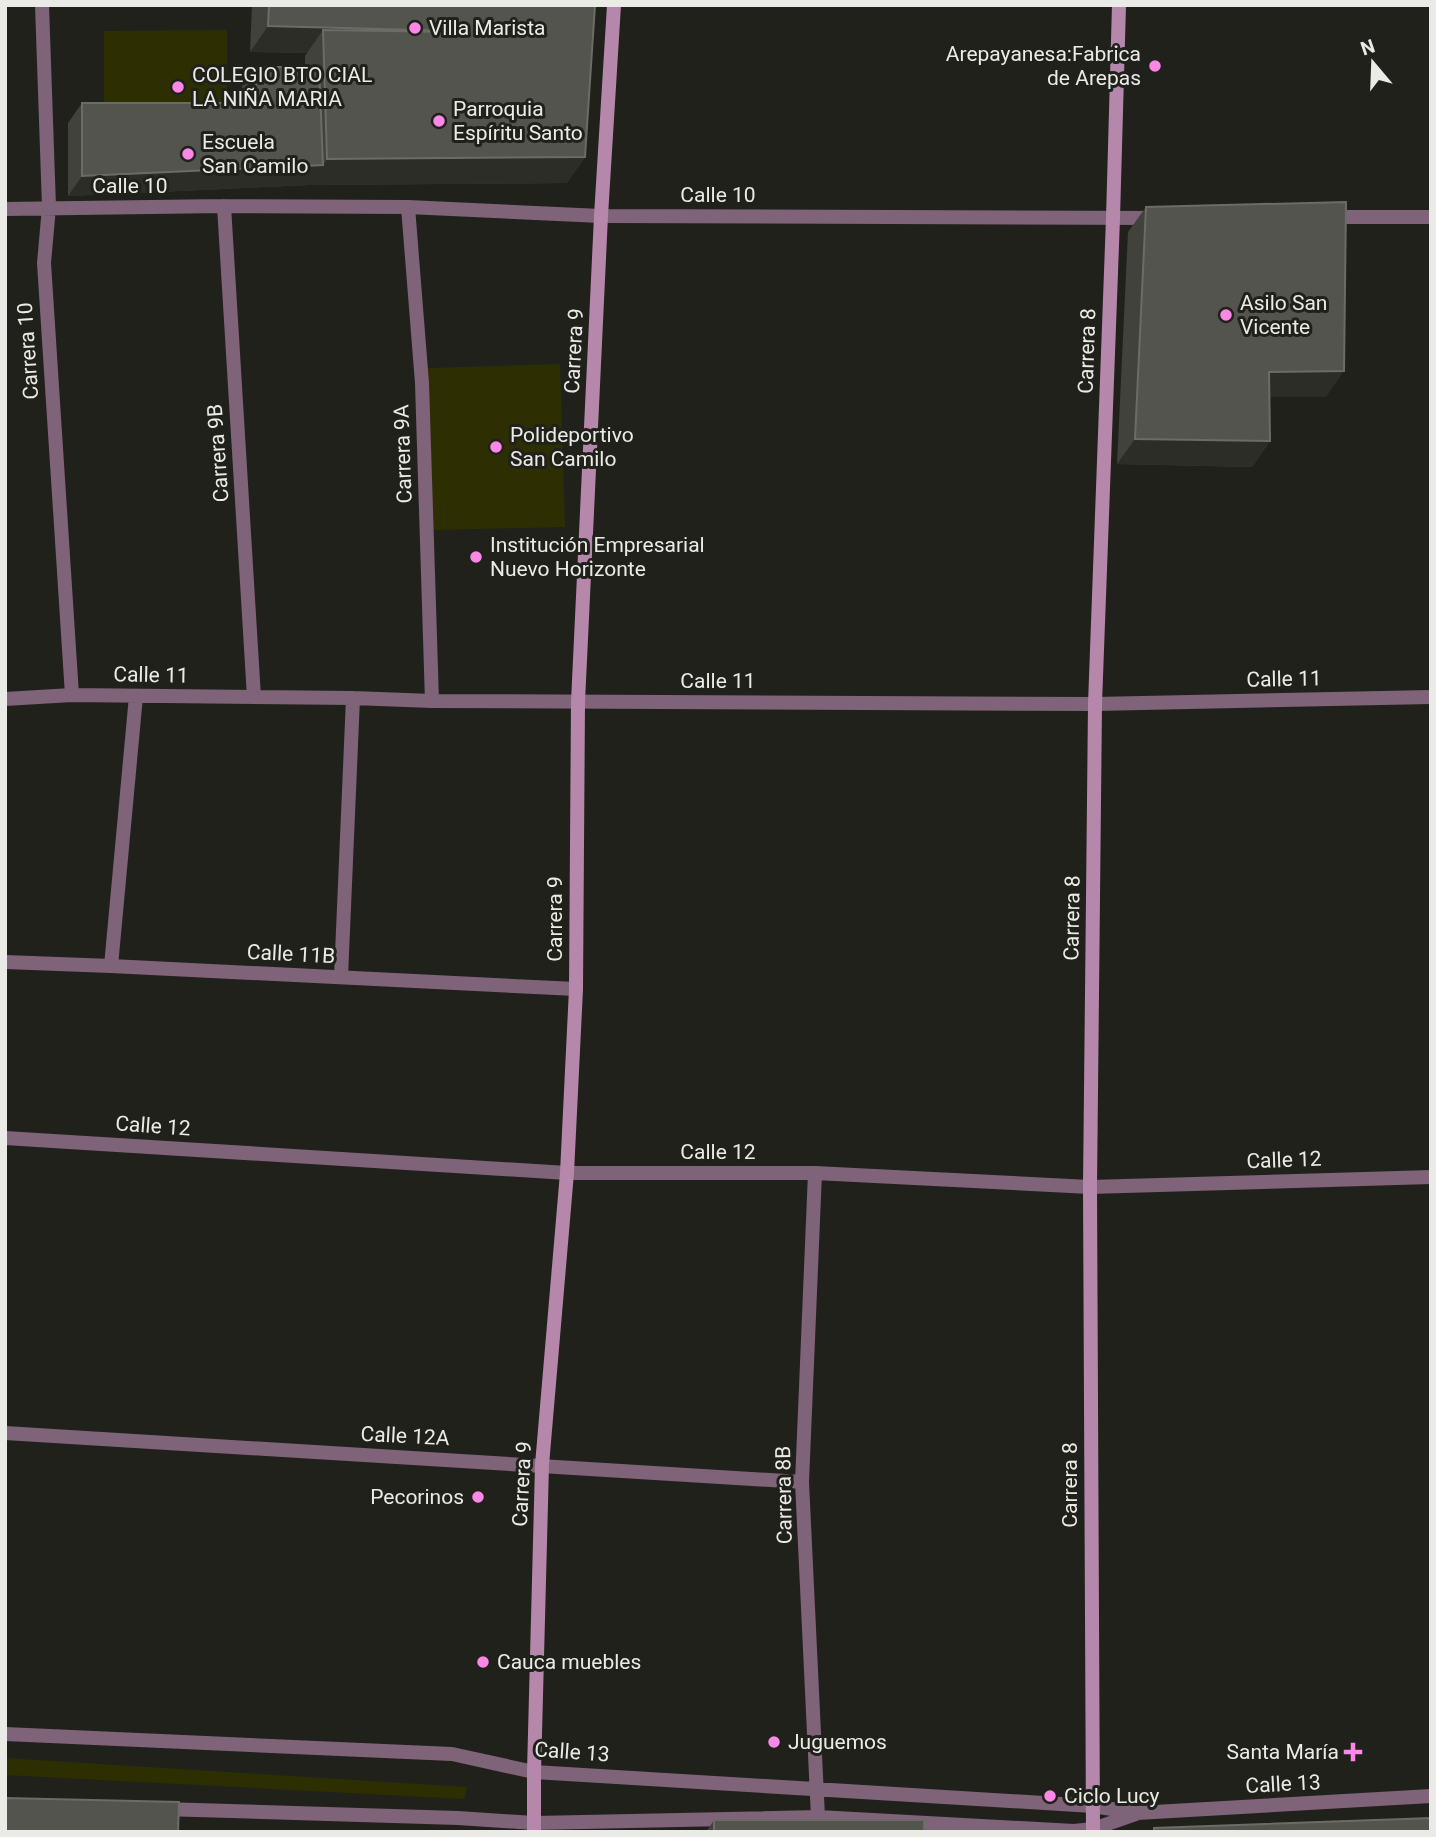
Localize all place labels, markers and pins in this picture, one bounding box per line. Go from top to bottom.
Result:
place label: Villa Marista [429,16,545,40]
marker: Villa Marista [407,20,423,36]
place label: Arepayanesa:Fabrica de Arepas [946,42,1141,90]
marker: Arepayanesa:Fabrica de Arepas [1147,58,1163,74]
place label: COLEGIO BTO CIAL LA NIÑA MARIA [192,63,372,111]
marker: COLEGIO BTO CIAL LA NIÑA MARIA [170,79,186,95]
place label: Parroquia Espíritu Santo [453,97,583,145]
marker: Parroquia Espíritu Santo [431,113,447,129]
place label: Escuela San Camilo [202,130,308,178]
marker: Escuela San Camilo [180,146,196,162]
place label: Asilo San Vicente [1240,291,1327,339]
marker: Asilo San Vicente [1218,307,1234,323]
place label: Polideportivo San Camilo [510,423,634,471]
marker: Polideportivo San Camilo [488,439,504,455]
place label: Institución Empresarial Nuevo Horizonte [490,533,705,581]
marker: Institución Empresarial Nuevo Horizonte [468,549,484,565]
place label: Pecorinos [370,1485,464,1509]
marker: Pecorinos [470,1489,486,1505]
place label: Cauca muebles [497,1650,641,1674]
marker: Cauca muebles [475,1654,491,1670]
place label: Juguemos [788,1730,887,1754]
marker: Juguemos [766,1734,782,1750]
place label: Santa María [1227,1740,1339,1764]
marker: Santa María [1345,1744,1361,1760]
place label: Ciclo Lucy [1064,1784,1159,1808]
marker: Ciclo Lucy [1042,1788,1058,1804]

